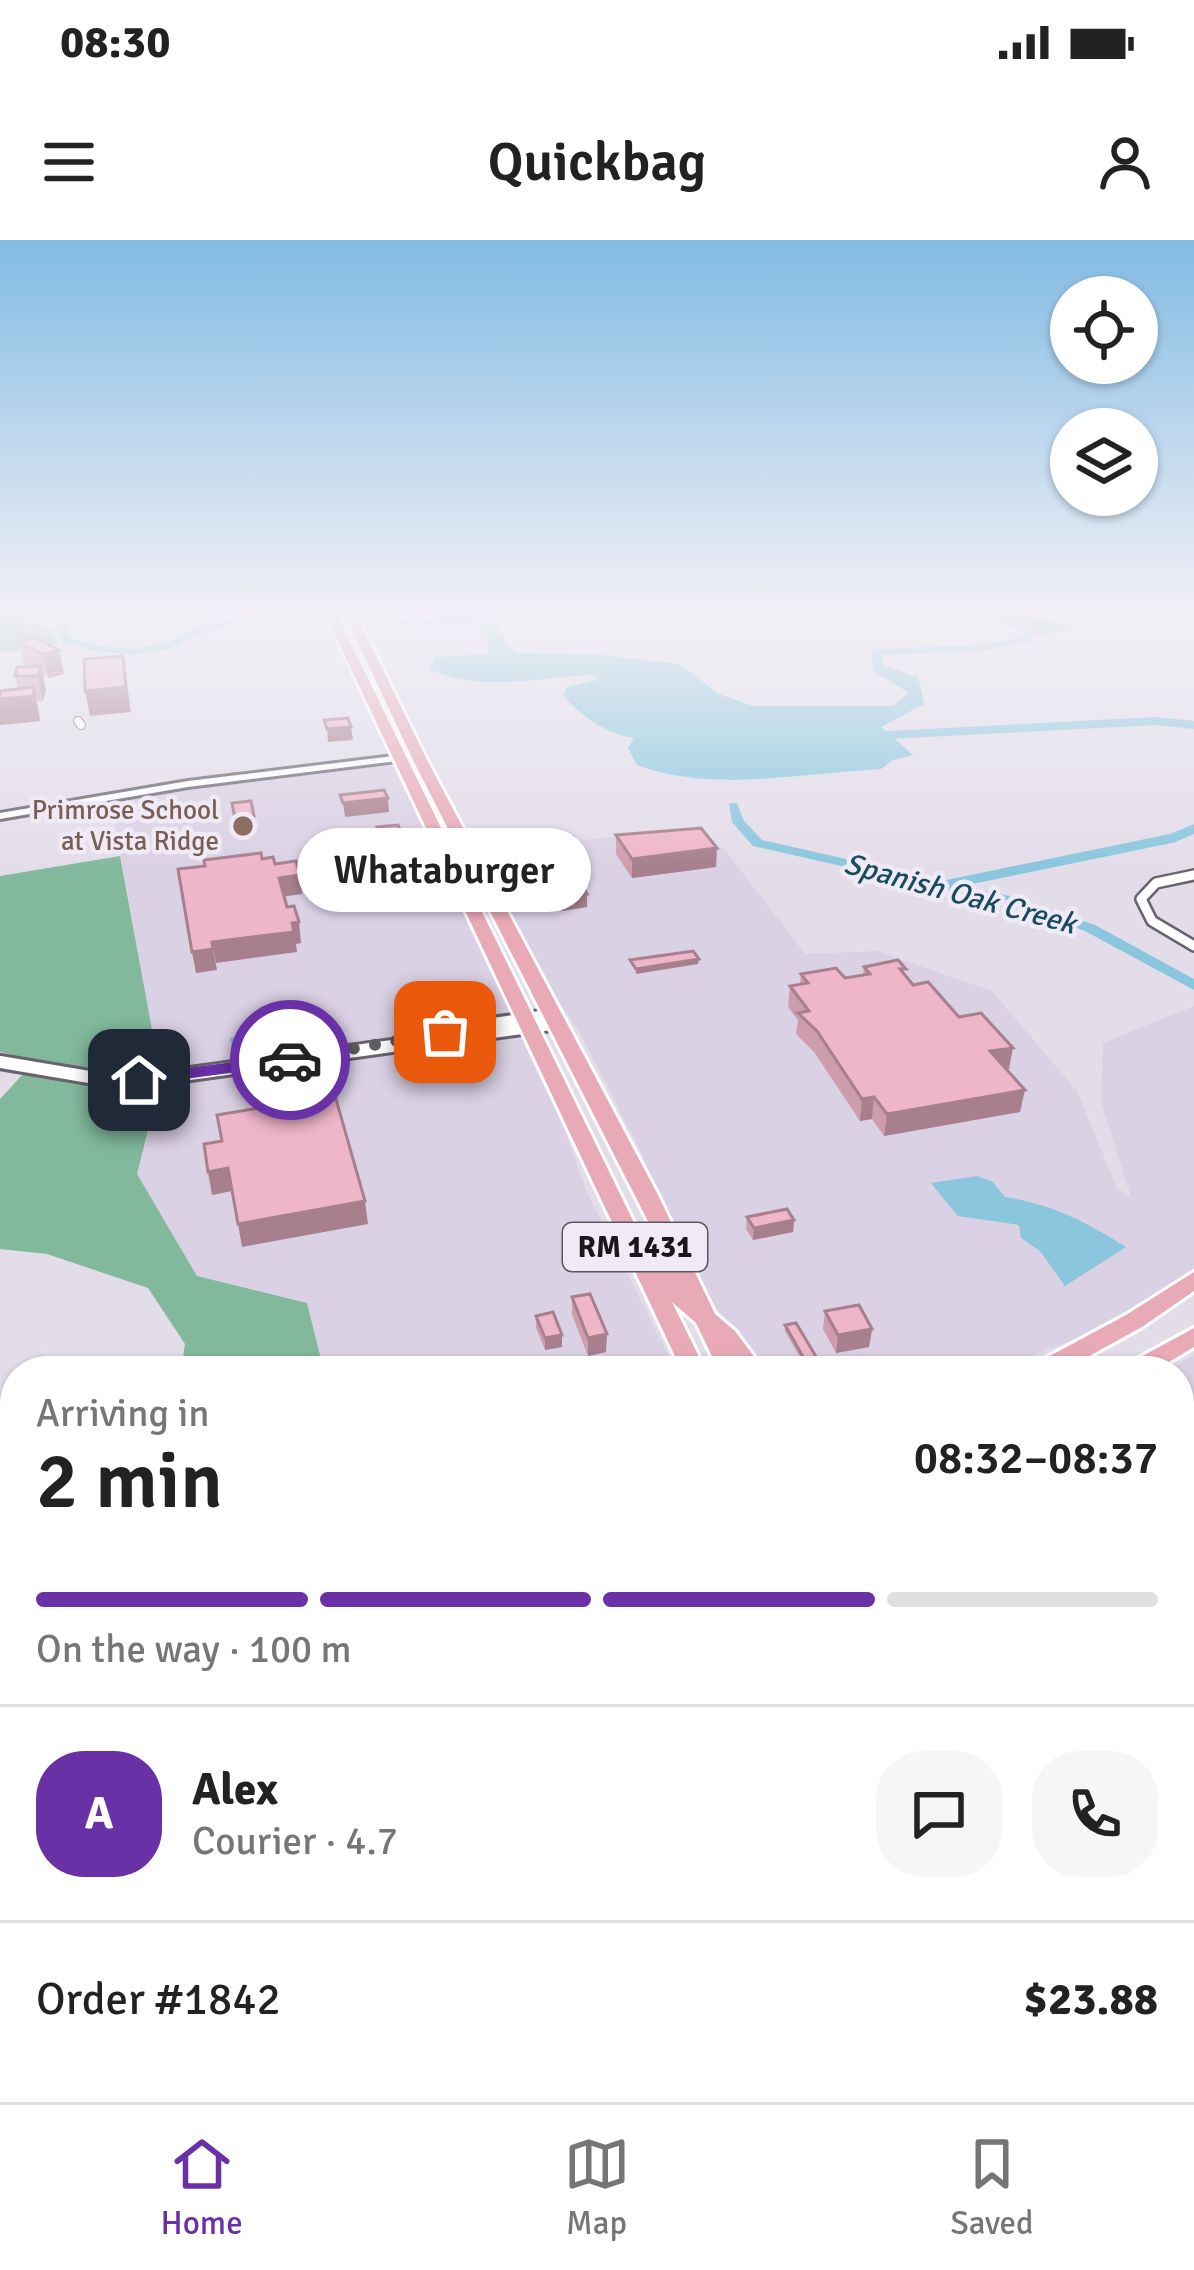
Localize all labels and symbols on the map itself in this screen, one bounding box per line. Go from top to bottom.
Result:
place label: Primrose School at Vista Ridge [32,794,219,858]
marker: Primrose School at Vista Ridge [230,813,256,839]
callout: Whataburger [298,828,592,912]
water label: Spanish Oak Creek [840,845,1083,943]
pin [394,981,496,1083]
courier [230,1000,350,1120]
pin [88,1029,190,1131]
road number: RM 1431 [563,1223,707,1271]

